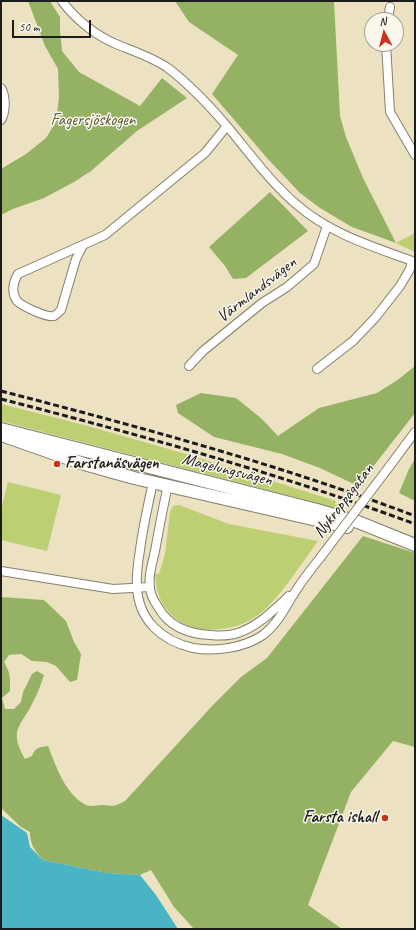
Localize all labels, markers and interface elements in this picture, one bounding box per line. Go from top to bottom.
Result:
scale bar [14,12,93,38]
north arrow [364,12,404,52]
text: N [378,14,387,28]
text: 50 m [19,19,39,35]
park label: Fagersjöskogen [51,111,135,131]
street label: Värmlandsvägen [213,253,301,327]
street label: Magelungsvägen [180,449,274,491]
place label: Farstanäsvägen [65,454,159,474]
marker: Farstanäsvägen [52,459,62,469]
street label: Nykroppagatan [309,460,379,542]
place label: Farsta ishall [303,808,377,828]
marker: Farsta ishall [380,813,390,823]

